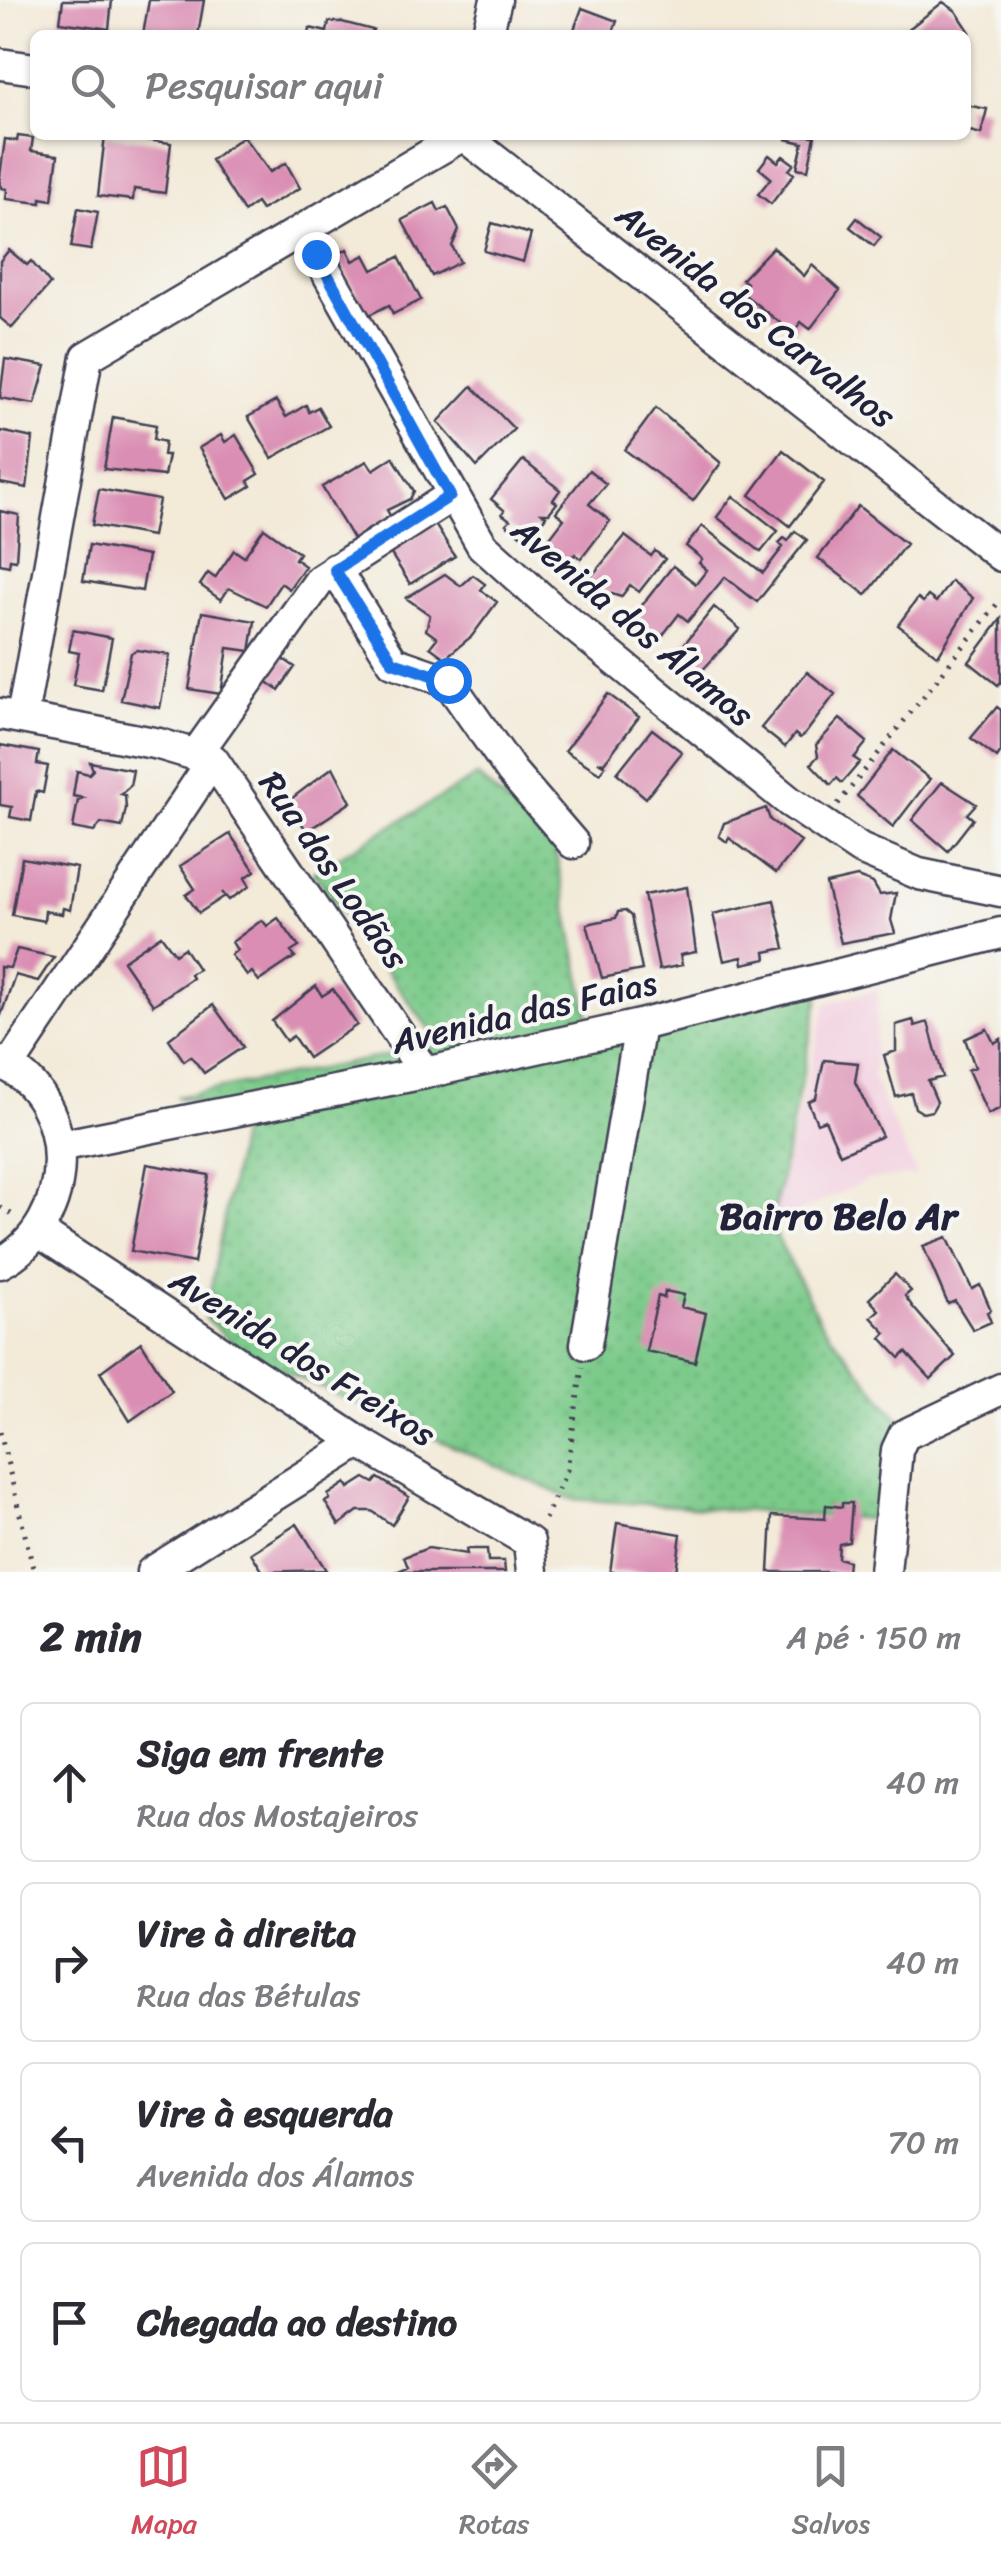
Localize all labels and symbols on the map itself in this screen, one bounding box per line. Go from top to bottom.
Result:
street label: Avenida dos Carvalhos [601,185,911,445]
route end [294,232,340,278]
street label: Avenida dos Álamos [496,500,769,743]
route start [426,658,472,704]
street label: Rua dos Lodãos [242,757,426,983]
street label: Avenida das Faias [384,951,663,1073]
district label: Bairro Belo Ar [719,1183,960,1250]
street label: Avenida dos Freixos [156,1249,449,1464]

